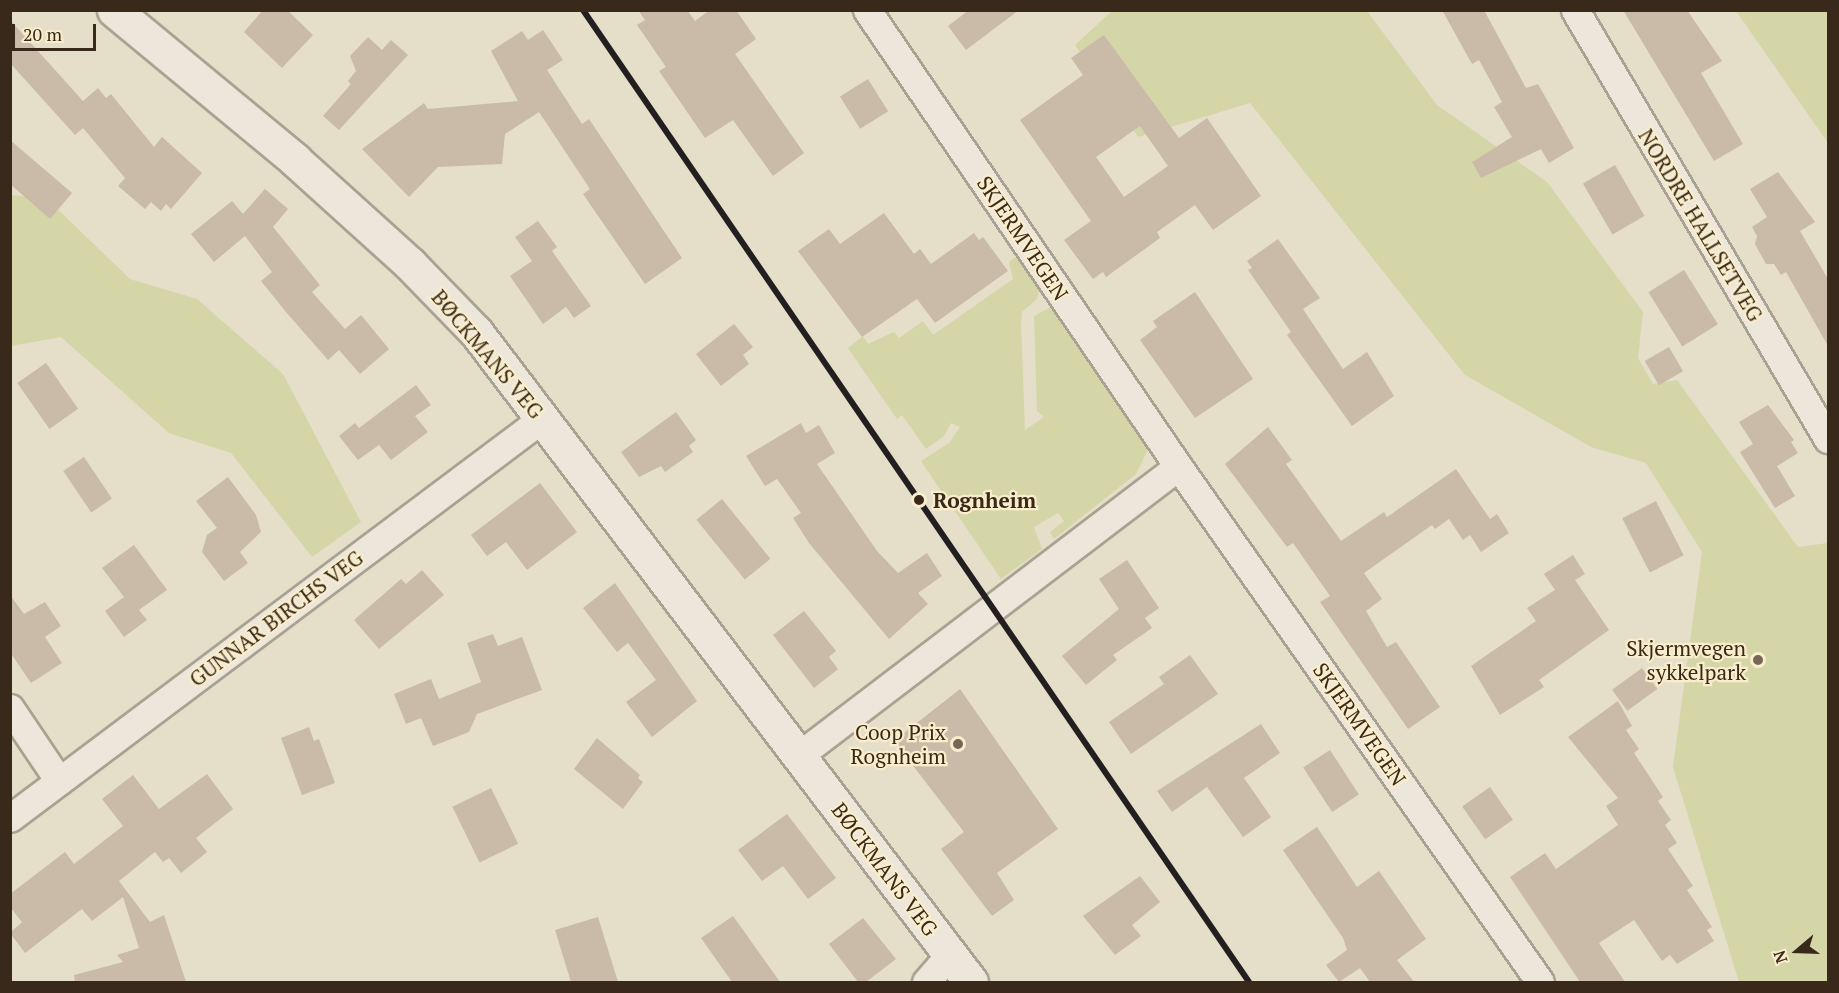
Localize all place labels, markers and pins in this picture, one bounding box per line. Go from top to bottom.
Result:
place label: Rognheim [933,487,1036,513]
marker: Rognheim [910,491,928,509]
place label: Skjermvegen sykkelpark [1626,635,1746,685]
marker: Skjermvegen sykkelpark [1751,653,1765,667]
place label: Coop Prix Rognheim [851,719,946,769]
marker: Coop Prix Rognheim [951,737,965,751]

